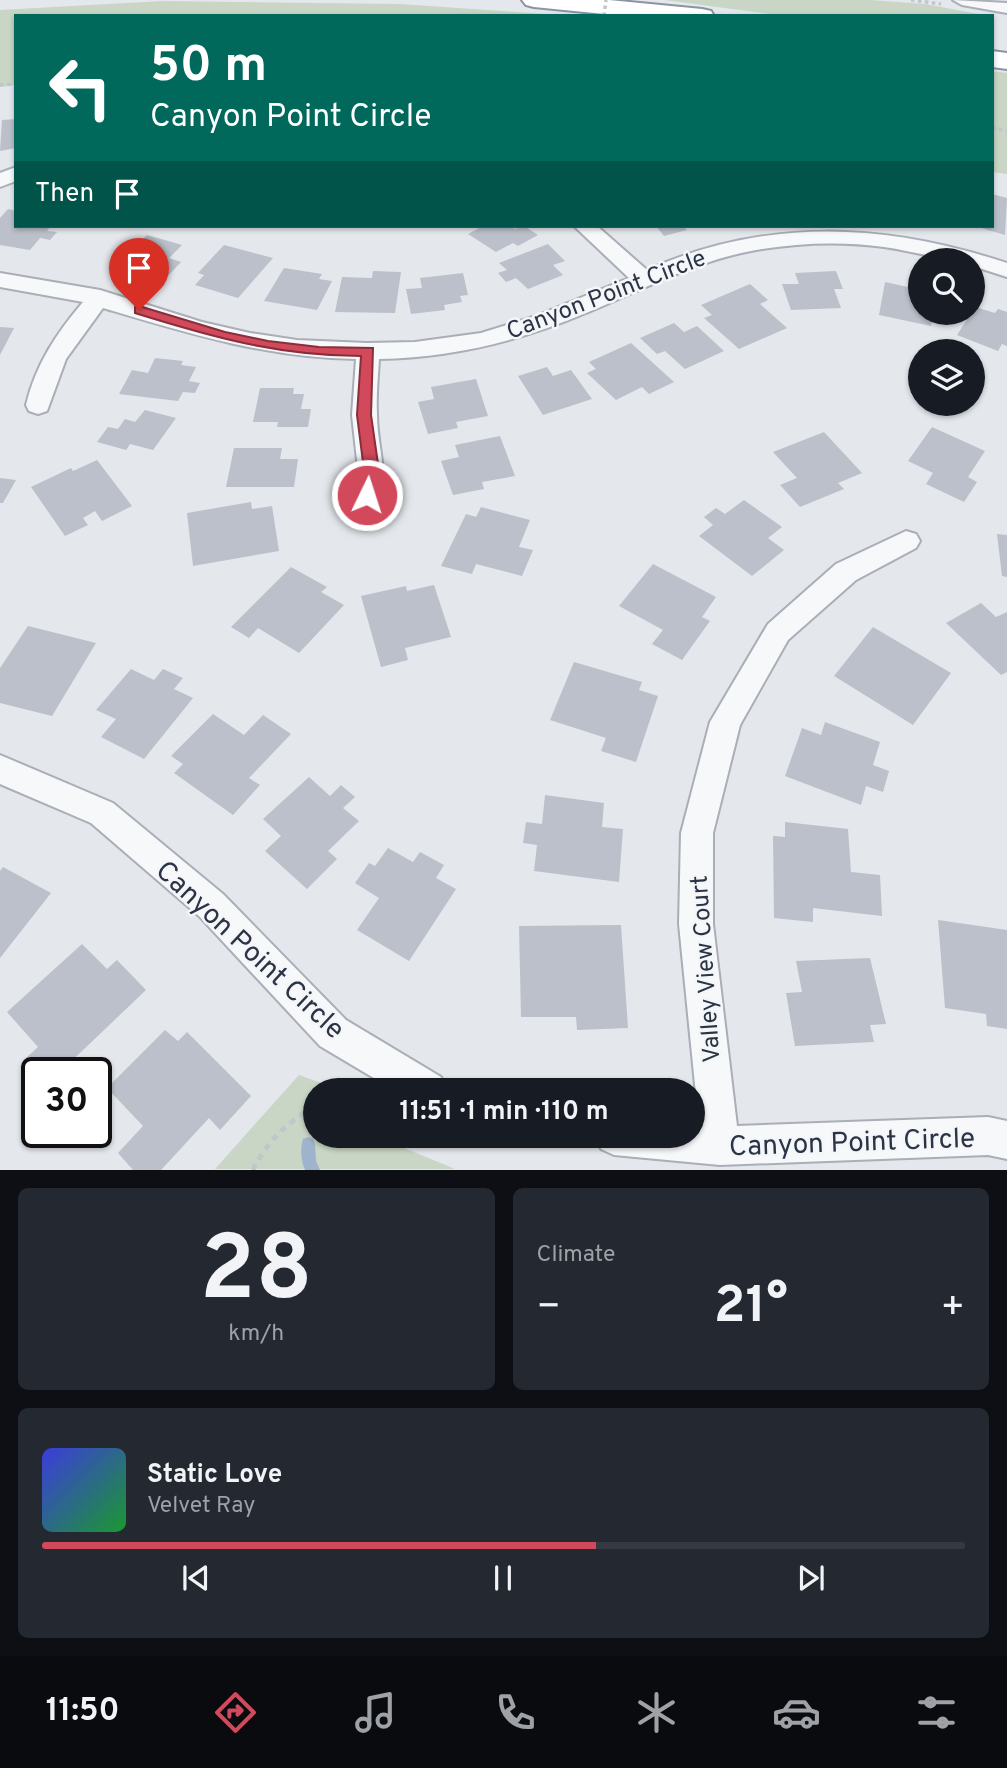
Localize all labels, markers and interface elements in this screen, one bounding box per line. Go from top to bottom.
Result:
text: 50 m [150,37,267,99]
icon: left [35,42,126,133]
text: Canyon Point Circle [150,98,431,138]
icon: arrive [108,175,146,213]
text: Then [35,178,94,211]
pin [109,238,169,310]
street label: Canyon Point Circle [503,244,711,348]
map controls [908,248,985,416]
button: search [908,248,985,325]
icon: arrive [120,249,158,287]
button: layers [908,339,985,416]
position arrow [330,458,404,532]
street label: Canyon Point Circle [147,854,351,1048]
street label: Valley View Court [685,874,729,1064]
speed limit sign: 30 [21,1057,112,1148]
text: 11:51 · 1 min · 110 m [399,1096,609,1129]
street label: Canyon Point Circle [728,1122,976,1166]
text: 28 [200,1217,313,1332]
text: Climate [537,1241,615,1270]
text: 21° [714,1275,788,1341]
text: − [537,1284,561,1333]
text: + [940,1284,965,1333]
text: km/h [228,1320,284,1349]
text: Static Love [147,1459,282,1492]
text: Velvet Ray [147,1492,255,1521]
icon: previous [177,1559,215,1597]
icon: pause [484,1559,522,1597]
icon: next [792,1559,830,1597]
icon: directions [211,1688,260,1737]
icon: music [351,1688,400,1737]
icon: phone [491,1688,540,1737]
icon: climate [632,1688,681,1737]
icon: car [772,1688,821,1737]
icon: filters [912,1688,961,1737]
text: 11:50 [46,1692,120,1732]

